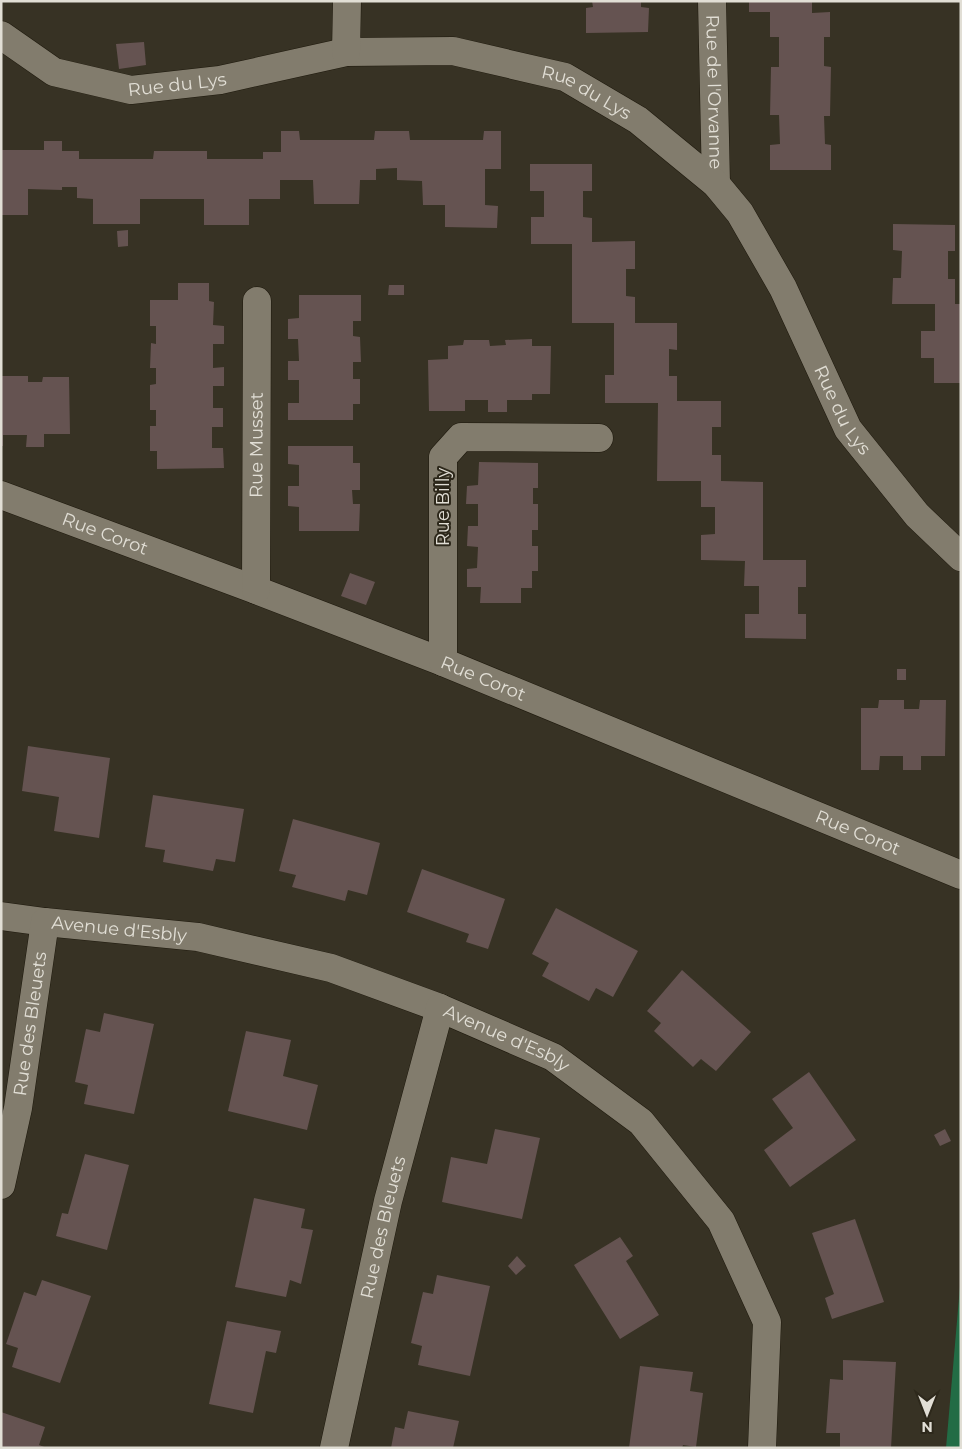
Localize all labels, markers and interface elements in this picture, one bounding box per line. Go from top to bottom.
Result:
street label: Rue de l'Orvanne [701,14,727,170]
street label: Rue du Lys [539,61,635,125]
street label: Rue du Lys [127,68,229,101]
street label: Rue du Lys [809,362,876,460]
street label: Rue Musset [245,392,268,498]
street label: Rue Billy [432,468,454,546]
street label: Rue Corot [59,508,151,560]
street label: Rue Corot [437,651,529,706]
street label: Rue Corot [812,805,904,860]
street label: Avenue d'Esbly [50,912,188,947]
street label: Rue des Bleuets [9,950,52,1097]
street label: Avenue d'Esbly [440,1000,574,1077]
street label: Rue des Bleuets [356,1154,411,1301]
north arrow [902,1389,952,1439]
text: N [921,1418,933,1436]

